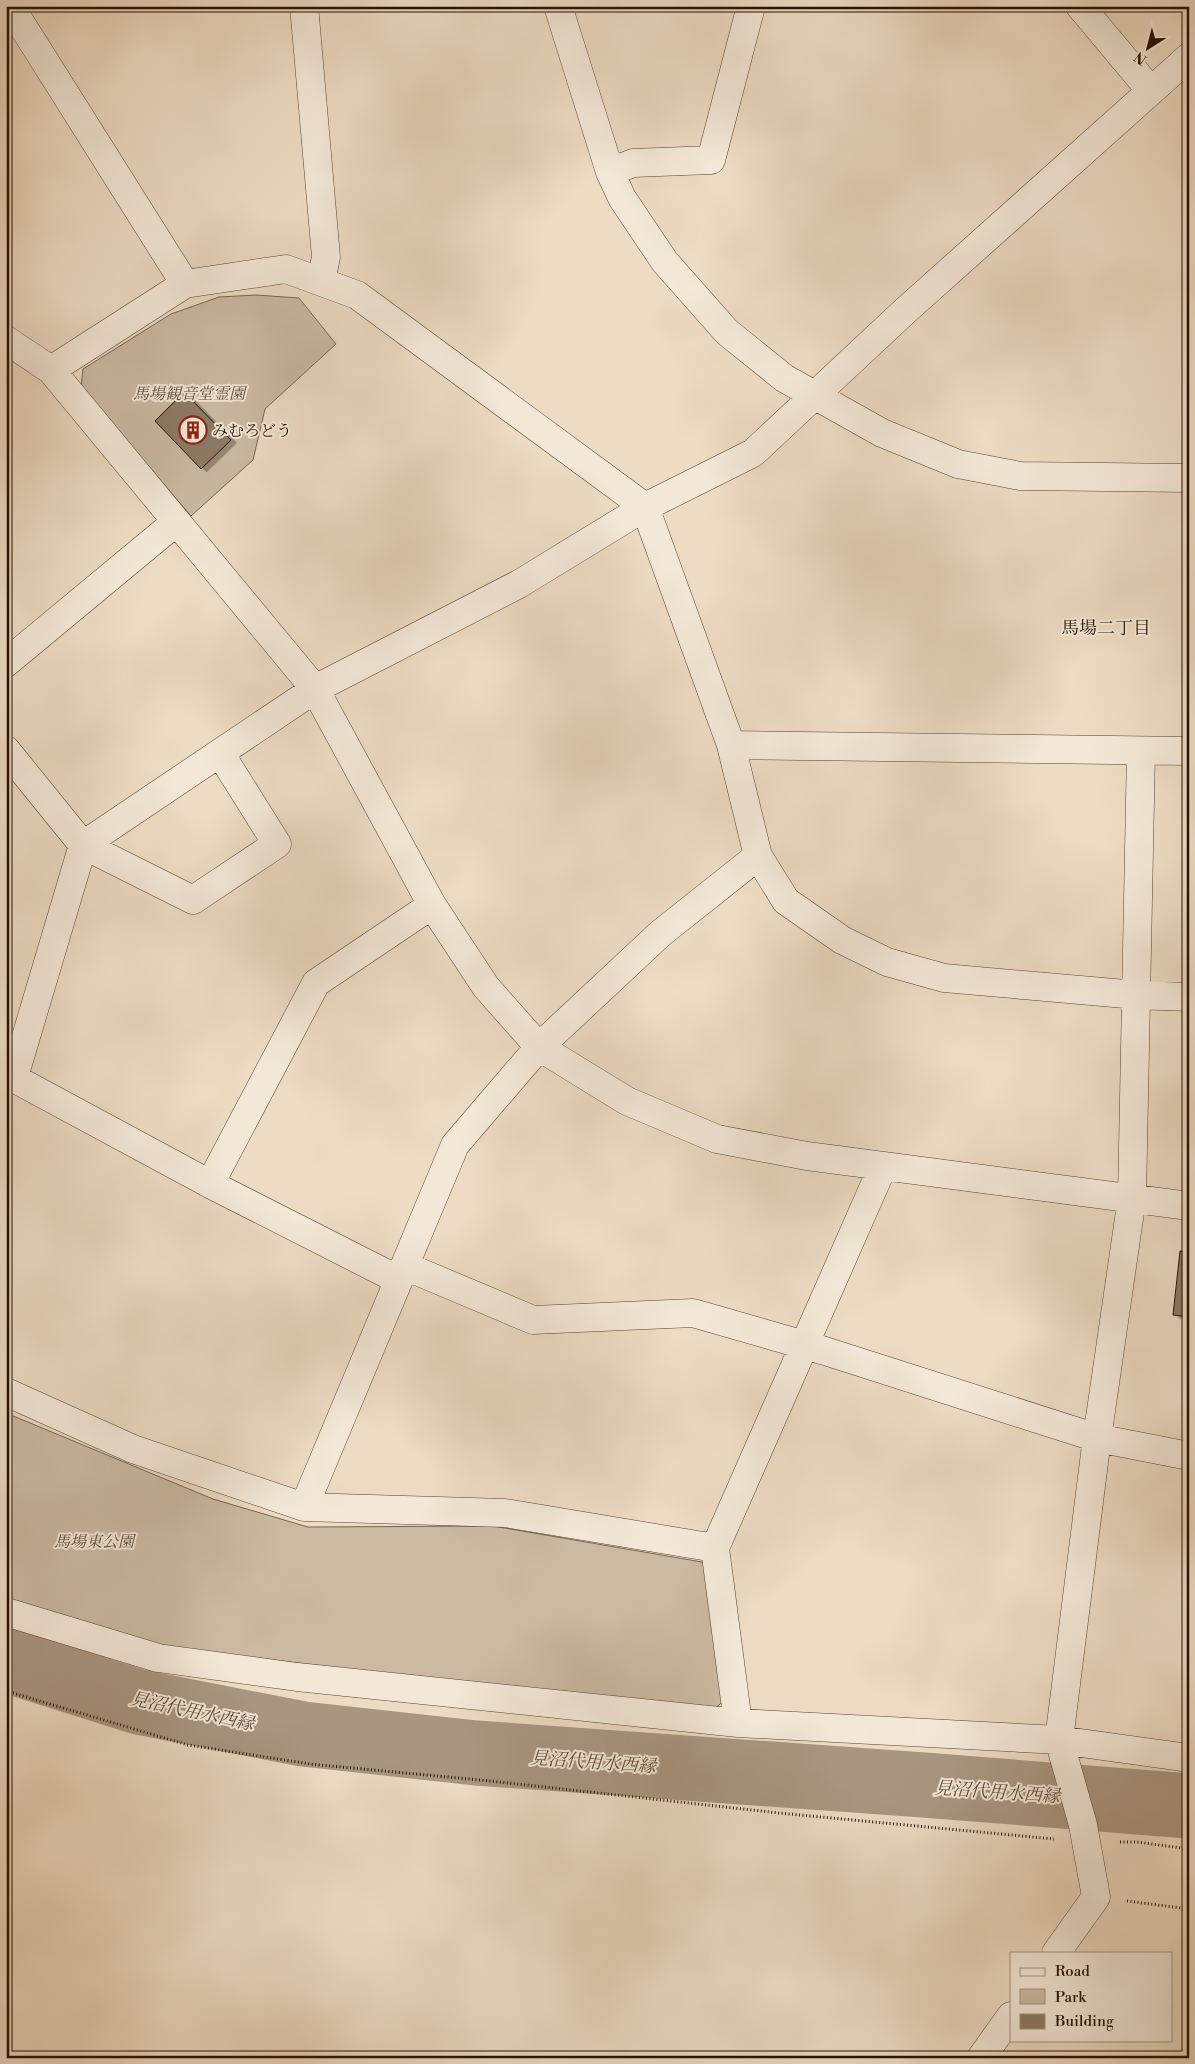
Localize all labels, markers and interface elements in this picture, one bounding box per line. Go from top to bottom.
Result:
north arrow [1122,22,1172,72]
text: N [1131,47,1151,68]
park label: 馬場観音堂霊園 [133,384,248,404]
building icon: みむろどう [178,415,208,445]
place label: みむろどう [212,421,292,441]
district label: 馬場二丁目 [1061,617,1151,640]
park label: 馬場東公園 [54,1532,137,1552]
water label: 見沼代用水西縁 [128,1687,258,1736]
water label: 見沼代用水西縁 [529,1747,659,1779]
water label: 見沼代用水西縁 [933,1777,1063,1809]
legend [1010,1952,1172,2042]
text: Road [1055,1962,1090,1981]
text: Park [1055,1988,1087,2007]
text: Building [1054,2012,1114,2031]

